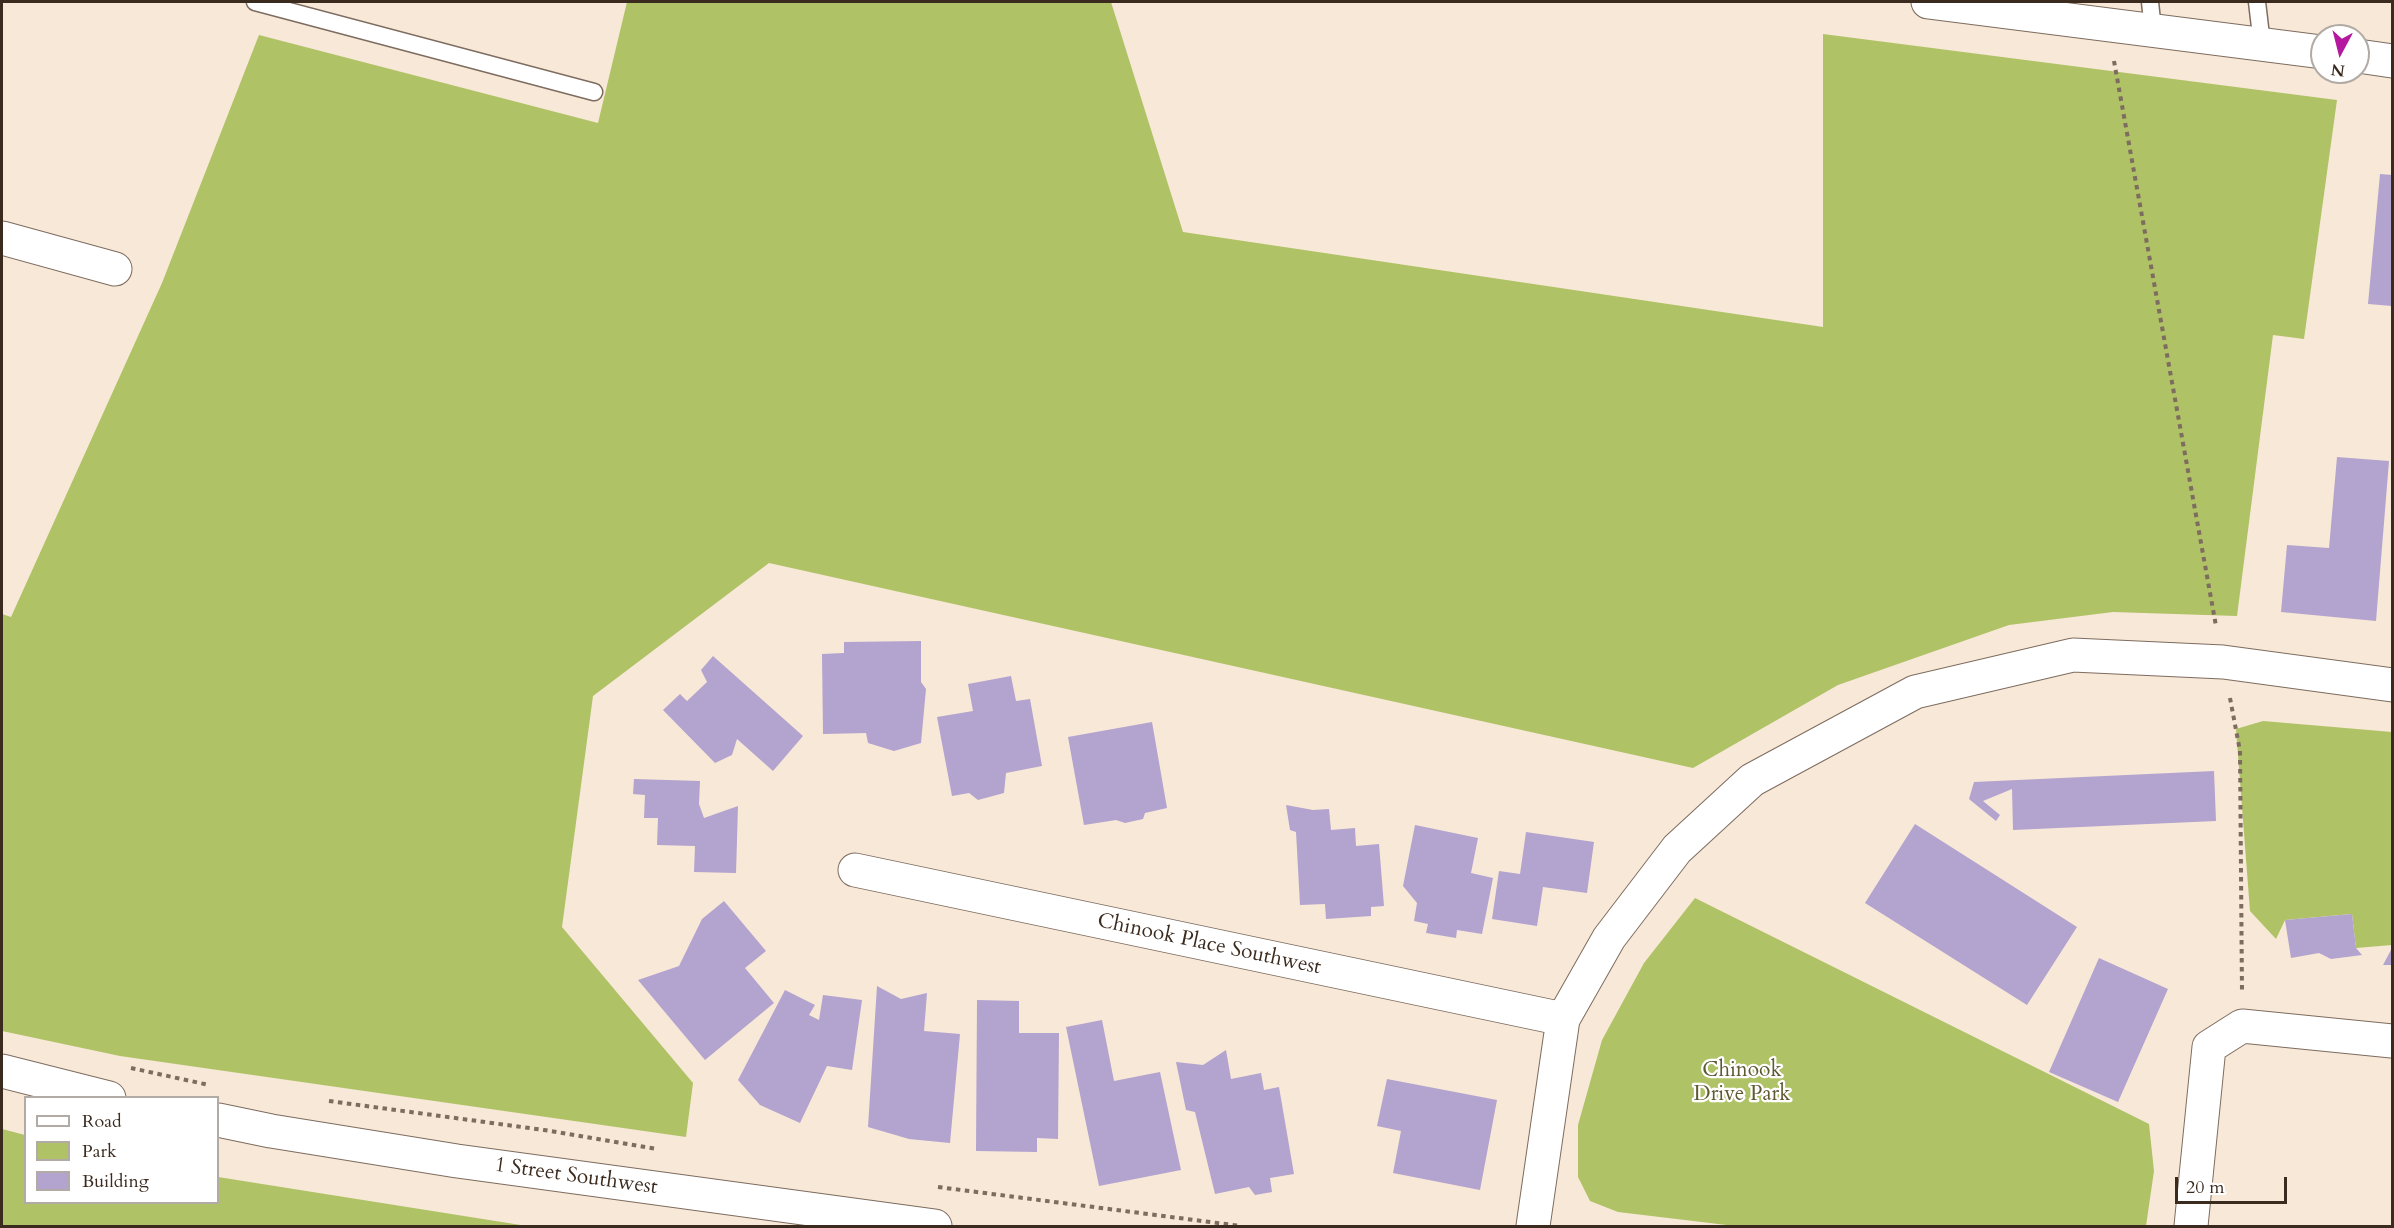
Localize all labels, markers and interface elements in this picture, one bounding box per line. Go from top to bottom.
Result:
north arrow [2310,24,2370,84]
text: N [2330,58,2346,82]
street label: Chinook Place Southwest [1095,909,1323,981]
park label: Chinook Drive Park [1694,1058,1790,1108]
legend [24,1096,219,1204]
text: Road [82,1109,122,1134]
text: Park [82,1139,117,1164]
street label: 1 Street Southwest [493,1153,659,1201]
scale bar [2178,1165,2290,1203]
text: Building [82,1169,149,1194]
text: 20 m [2186,1175,2225,1200]

